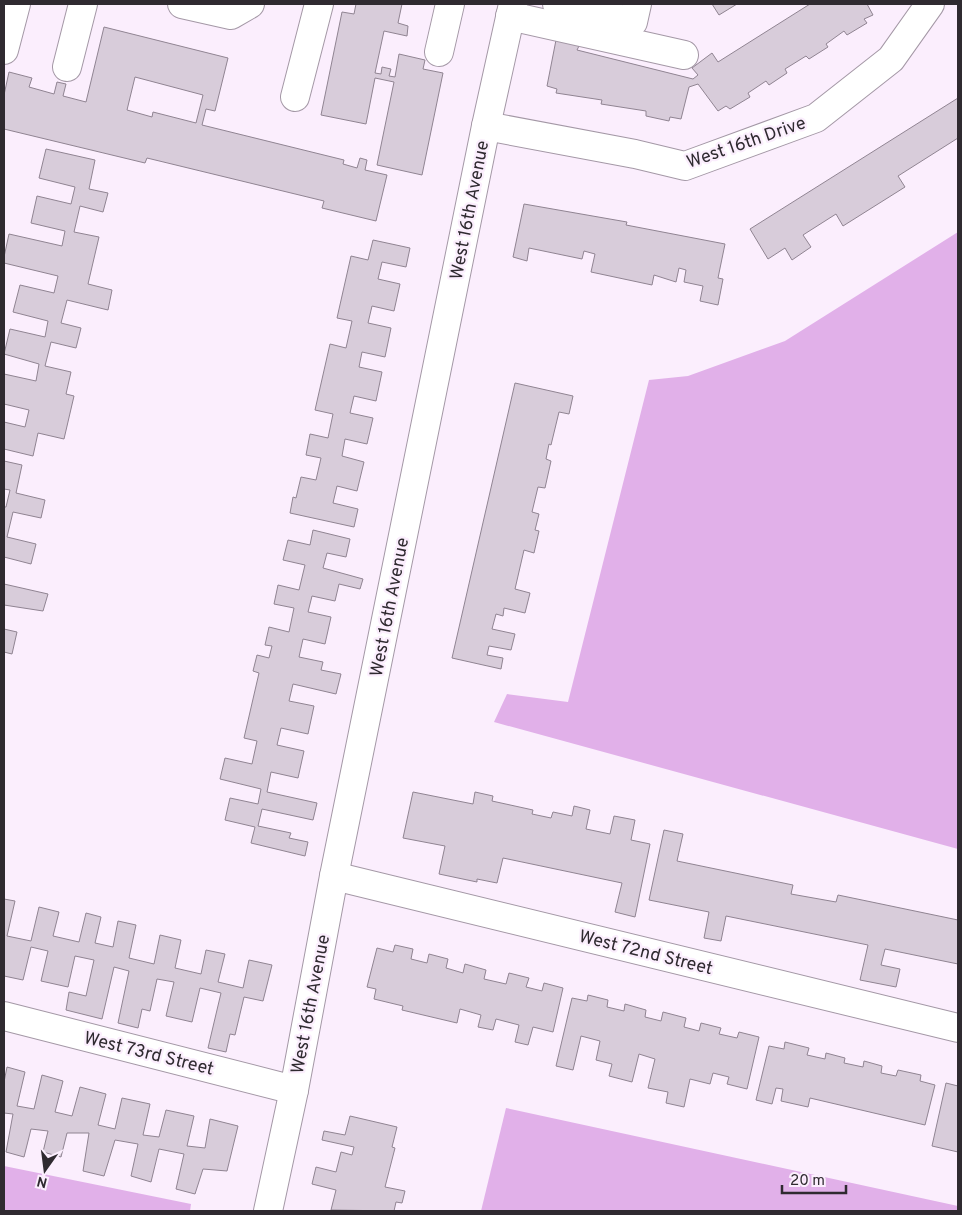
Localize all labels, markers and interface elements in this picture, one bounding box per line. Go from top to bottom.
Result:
street label: West 16th Drive [684,112,809,175]
street label: West 16th Avenue [446,139,495,282]
street label: West 16th Avenue [366,536,415,679]
street label: West 72nd Street [576,926,715,981]
street label: West 16th Avenue [287,933,336,1076]
street label: West 73rd Street [81,1027,216,1082]
north arrow [20,1145,70,1195]
scale bar [782,1162,846,1194]
text: N [35,1172,49,1191]
text: 20 m [790,1172,825,1191]

